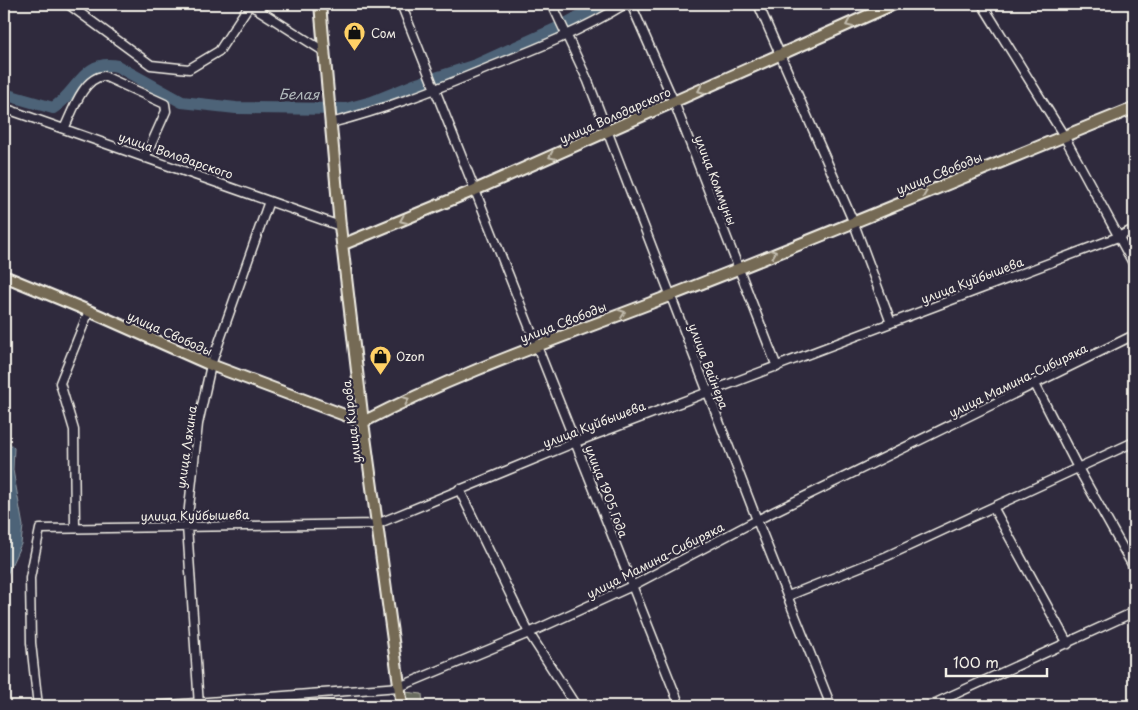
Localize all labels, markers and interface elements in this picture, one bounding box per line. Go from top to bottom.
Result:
one-way arrow [845,17,854,28]
shop icon: Сом [343,21,367,52]
place label: Сом [371,24,396,42]
street label: улица Володарского [556,82,674,148]
water label: Белая [279,83,321,105]
one-way arrow [697,83,706,94]
street label: улица Володарского [116,127,236,183]
street label: улица Коммуны [690,132,742,228]
street label: улица Свободы [893,148,985,198]
one-way arrow [548,149,557,160]
one-way arrow [919,188,928,199]
one-way arrow [399,214,408,224]
one-way arrow [768,249,777,259]
street label: улица Куйбышева [918,252,1026,308]
street label: улица Свободы [517,297,609,347]
street label: улица Свободы [125,306,215,360]
one-way arrow [617,309,626,319]
street label: улица Вайнера [684,321,734,412]
street label: улица Мамина-Сибиряка [946,338,1091,421]
shop icon: Ozon [368,344,392,375]
place label: Ozon [396,347,425,365]
street label: улица Кирова [337,379,365,465]
one-way arrow [401,395,410,406]
street label: улица Куйбышева [540,396,648,452]
street label: улица Ляхина [171,404,201,490]
street label: улица 1905 Года [581,442,633,541]
street label: улица Куйбышева [141,505,250,525]
street label: улица Мамина-Сибиряка [583,517,727,603]
scale bar [946,645,1047,677]
text: 100 m [953,650,999,673]

